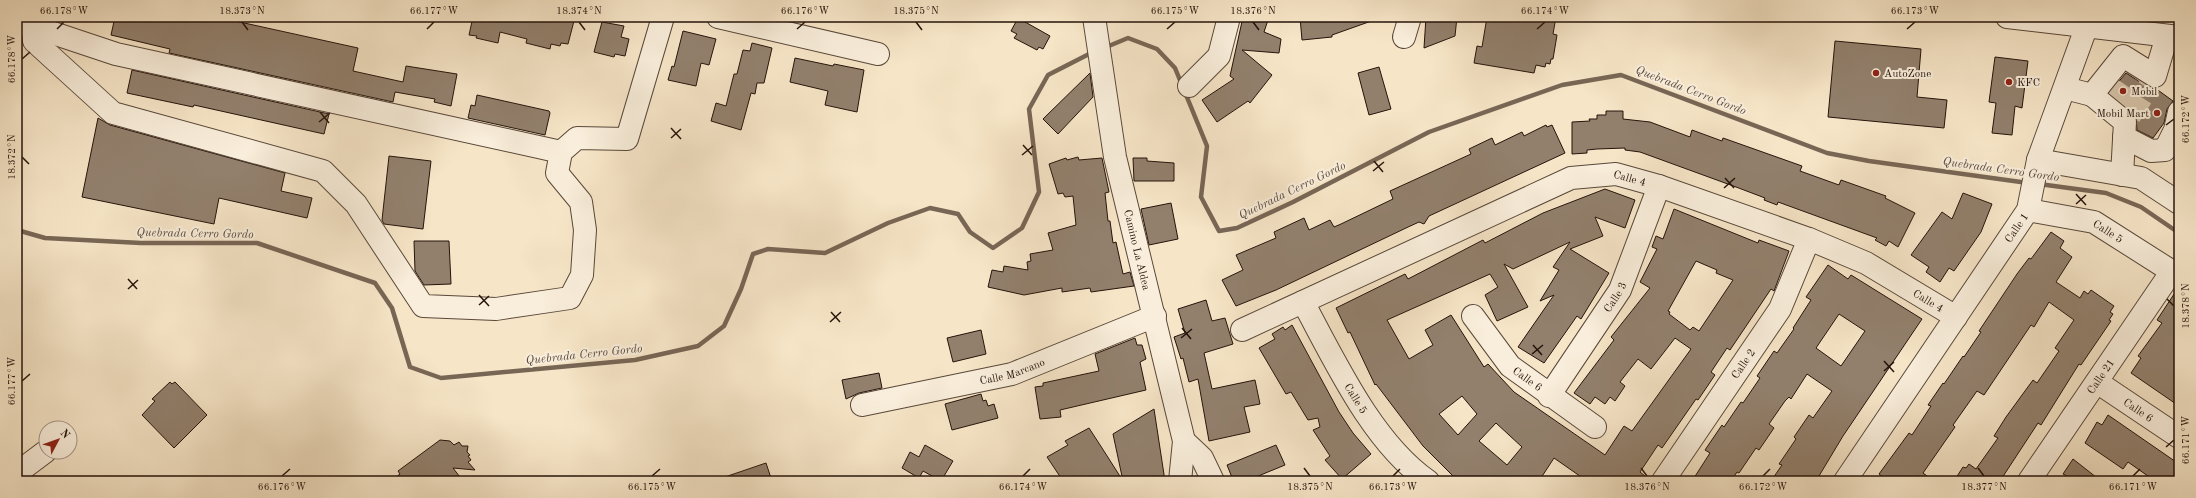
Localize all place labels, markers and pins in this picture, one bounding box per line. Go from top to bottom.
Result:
marker: AutoZone [1871,68,1881,78]
place label: AutoZone [1884,69,1931,80]
marker: KFC [2004,77,2014,87]
place label: KFC [2017,78,2040,89]
marker: Mobil [2118,86,2128,96]
place label: Mobil [2131,87,2157,98]
marker: Mobil Mart [2152,108,2162,118]
place label: Mobil Mart [2097,109,2149,120]

